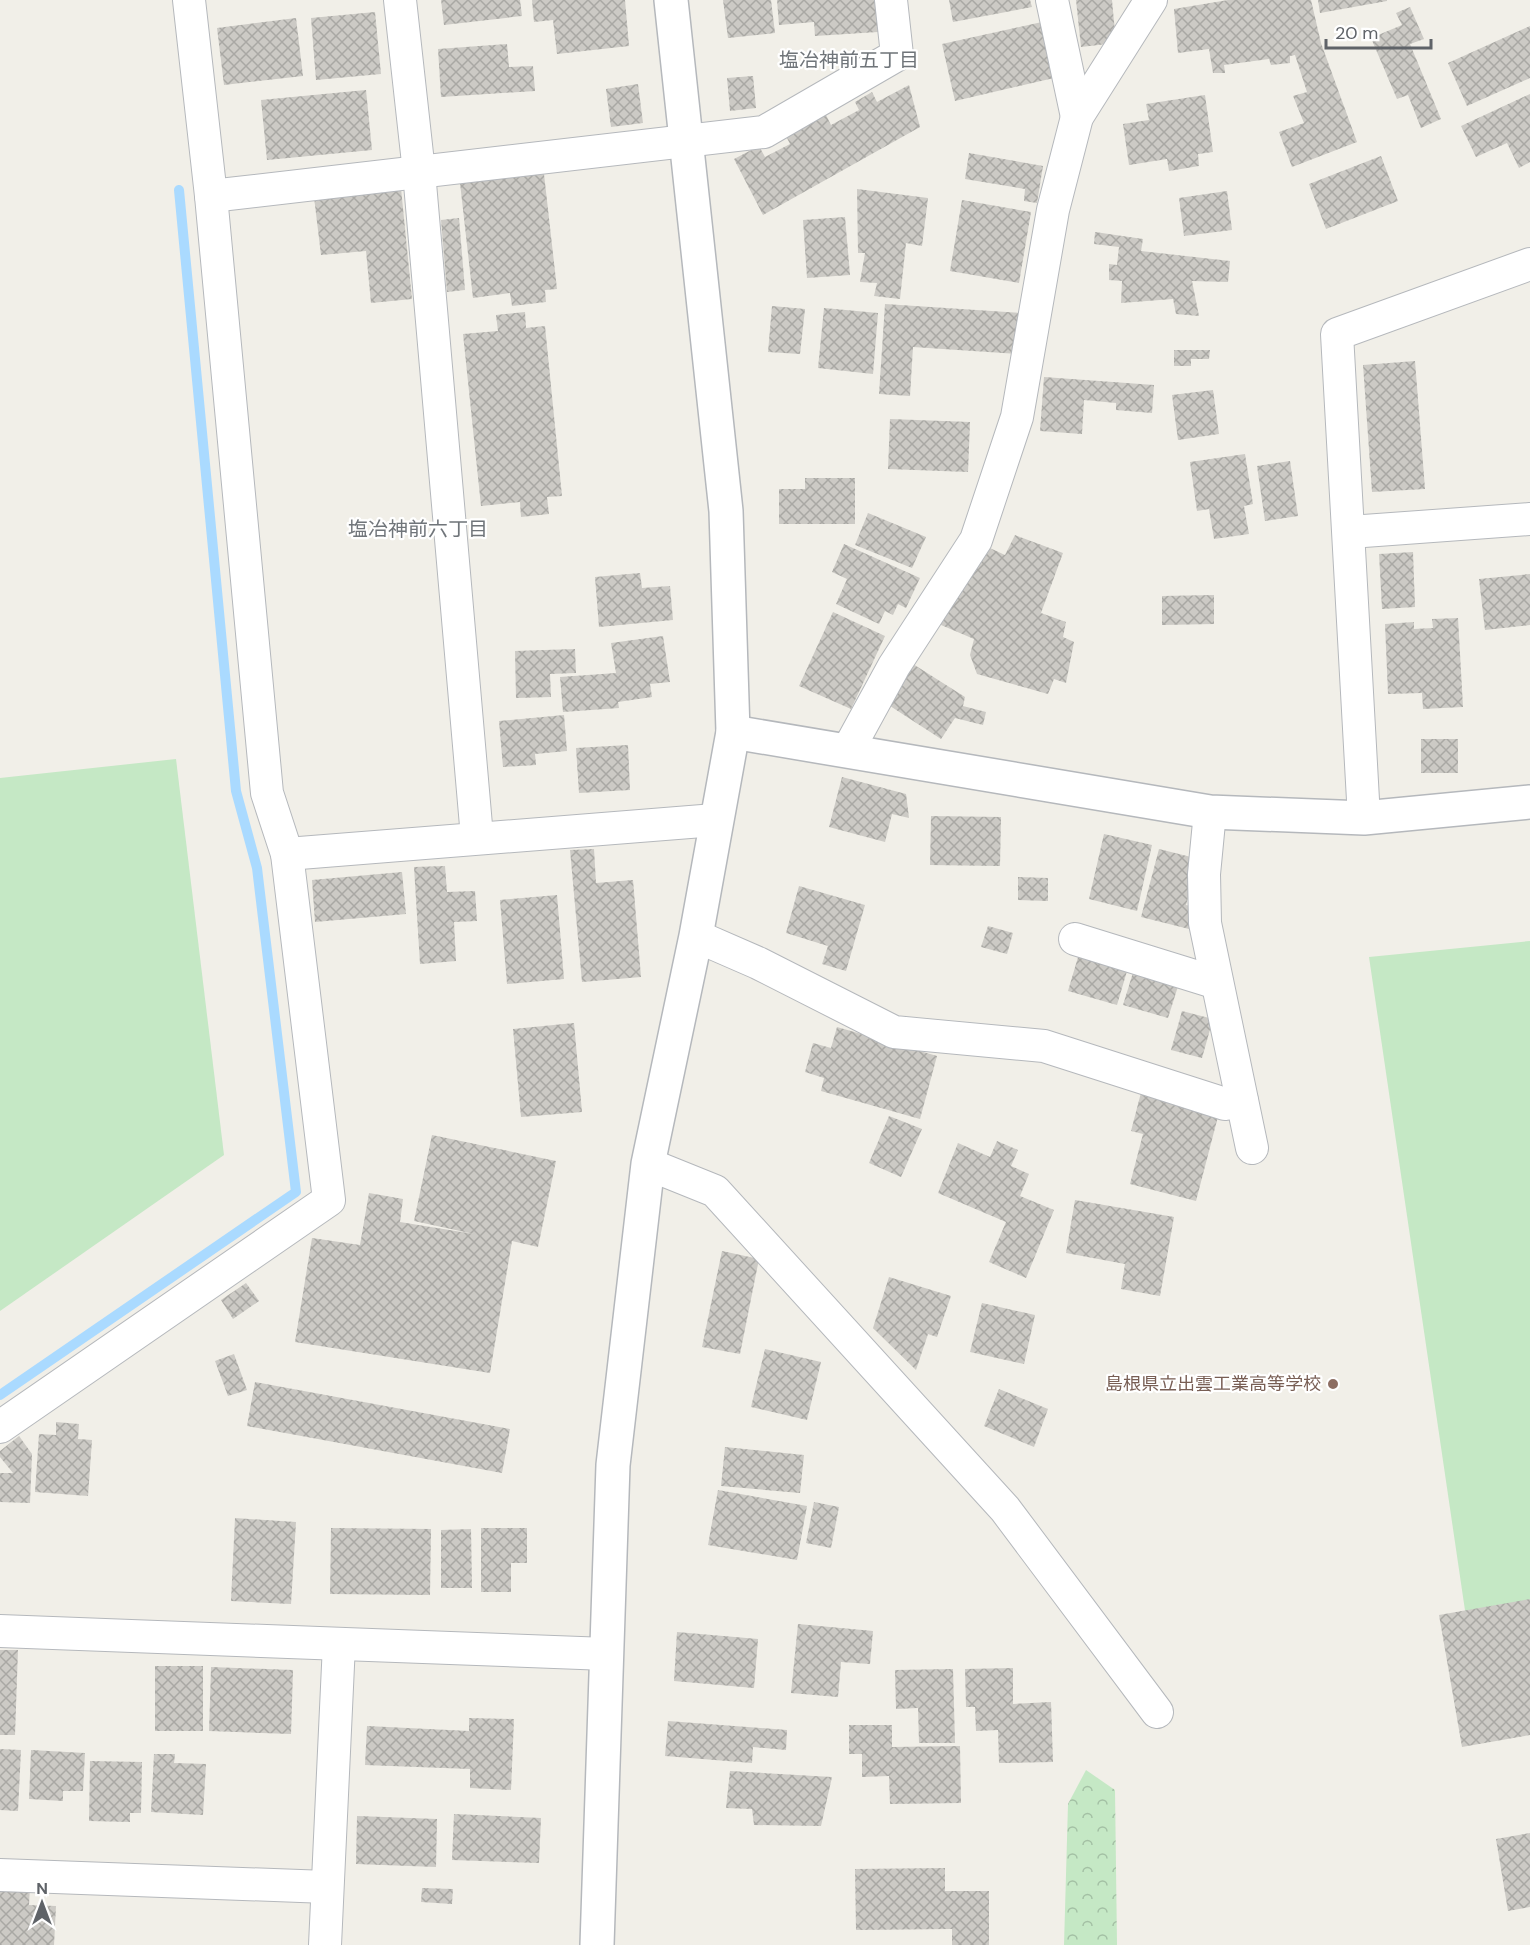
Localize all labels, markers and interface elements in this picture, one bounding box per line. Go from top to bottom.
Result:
scale bar [1326,12,1431,50]
text: 20 m [1335,21,1378,45]
district label: 塩冶神前五丁目 [779,47,919,73]
district label: 塩冶神前六丁目 [348,516,488,542]
place label: 島根県立出雲工業高等学校 [1105,1372,1321,1396]
marker: 島根県立出雲工業高等学校 [1326,1377,1340,1391]
north arrow [12,1873,72,1933]
text: N [36,1878,48,1899]

